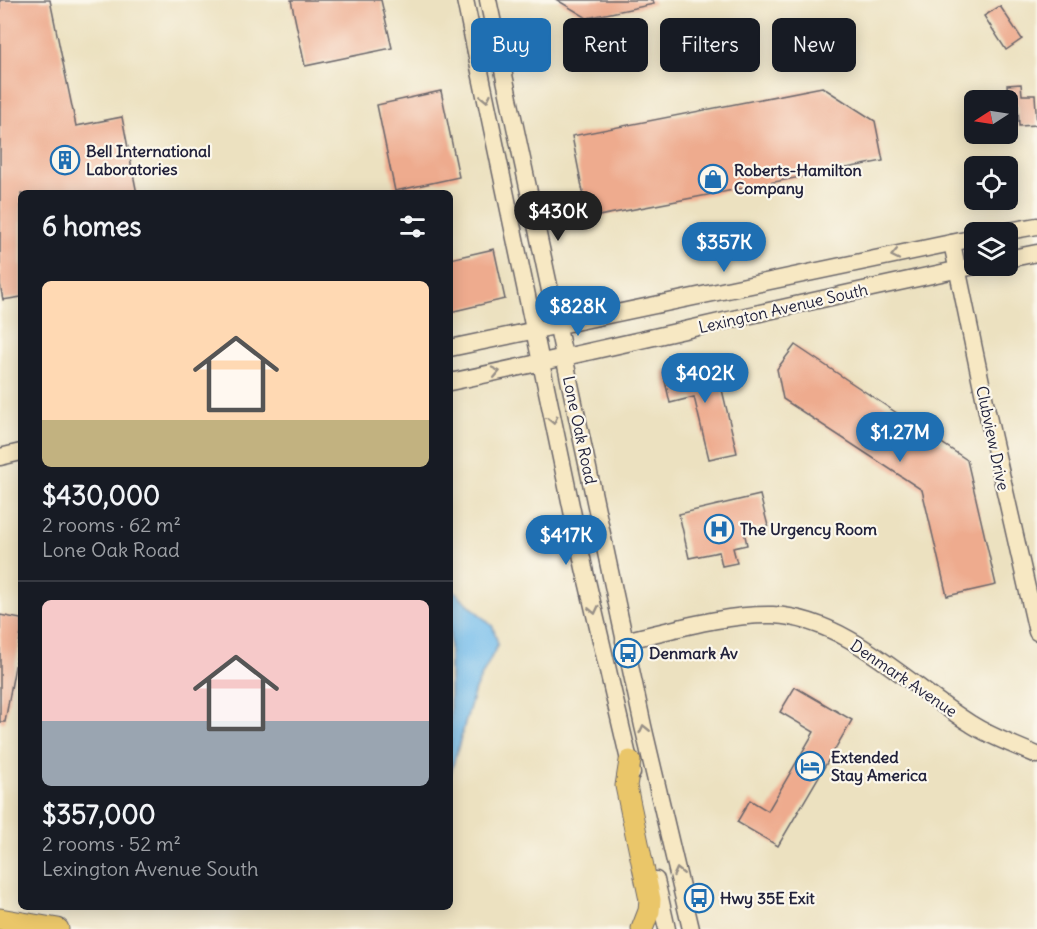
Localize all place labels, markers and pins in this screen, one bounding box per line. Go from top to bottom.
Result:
place label: Bell International Laboratories [86,141,211,179]
building icon: Bell International Laboratories [49,144,81,176]
place label: Roberts-Hamilton Company [734,160,862,199]
shop icon: Roberts-Hamilton Company [697,163,729,195]
pin: $430K [516,191,600,242]
pin: $357K [682,222,766,273]
pin: $828K [536,286,620,337]
pin: $402K [663,353,747,404]
pin: $1.27M [851,412,949,463]
hospital icon: The Urgency Room [703,513,735,545]
pin: $417K [524,515,608,566]
place label: The Urgency Room [740,519,877,540]
bus stop icon: Denmark Av [612,637,644,669]
place label: Denmark Av [649,643,738,663]
place label: Extended Stay America [831,747,927,786]
hotel icon: Extended Stay America [794,750,826,782]
bus stop icon: Hwy 35E Exit [683,882,715,914]
place label: Hwy 35E Exit [720,888,815,909]

